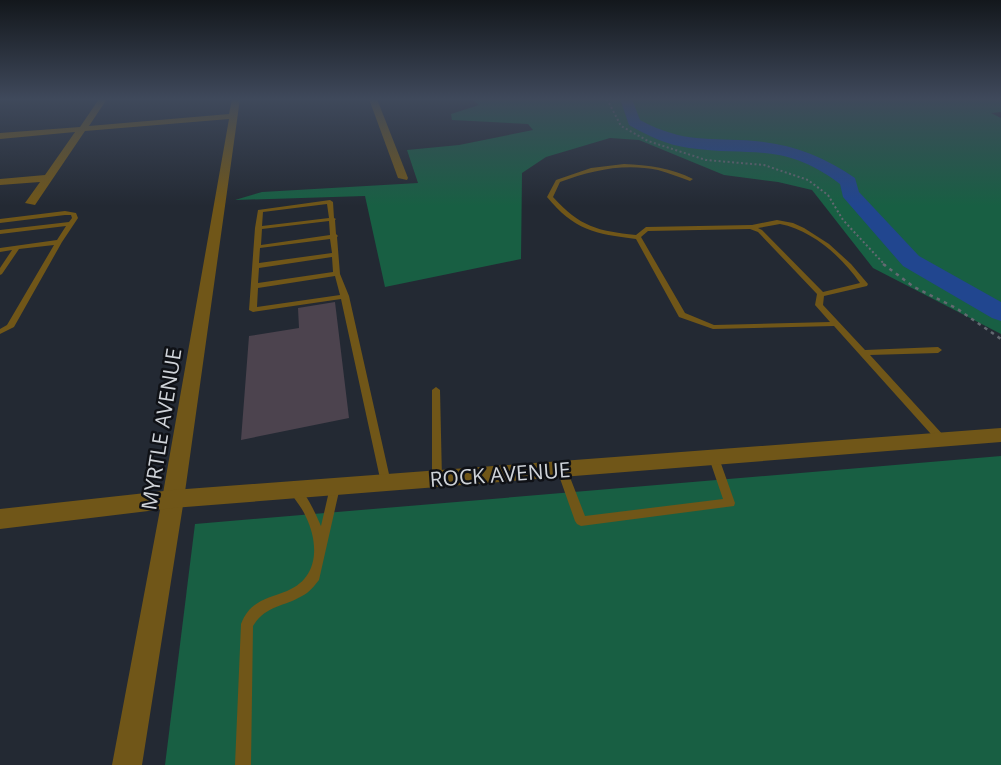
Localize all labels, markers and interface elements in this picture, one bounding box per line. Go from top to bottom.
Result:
street label: MYRTLE AVENUE [134,346,188,512]
street label: ROCK AVENUE [429,455,571,493]

